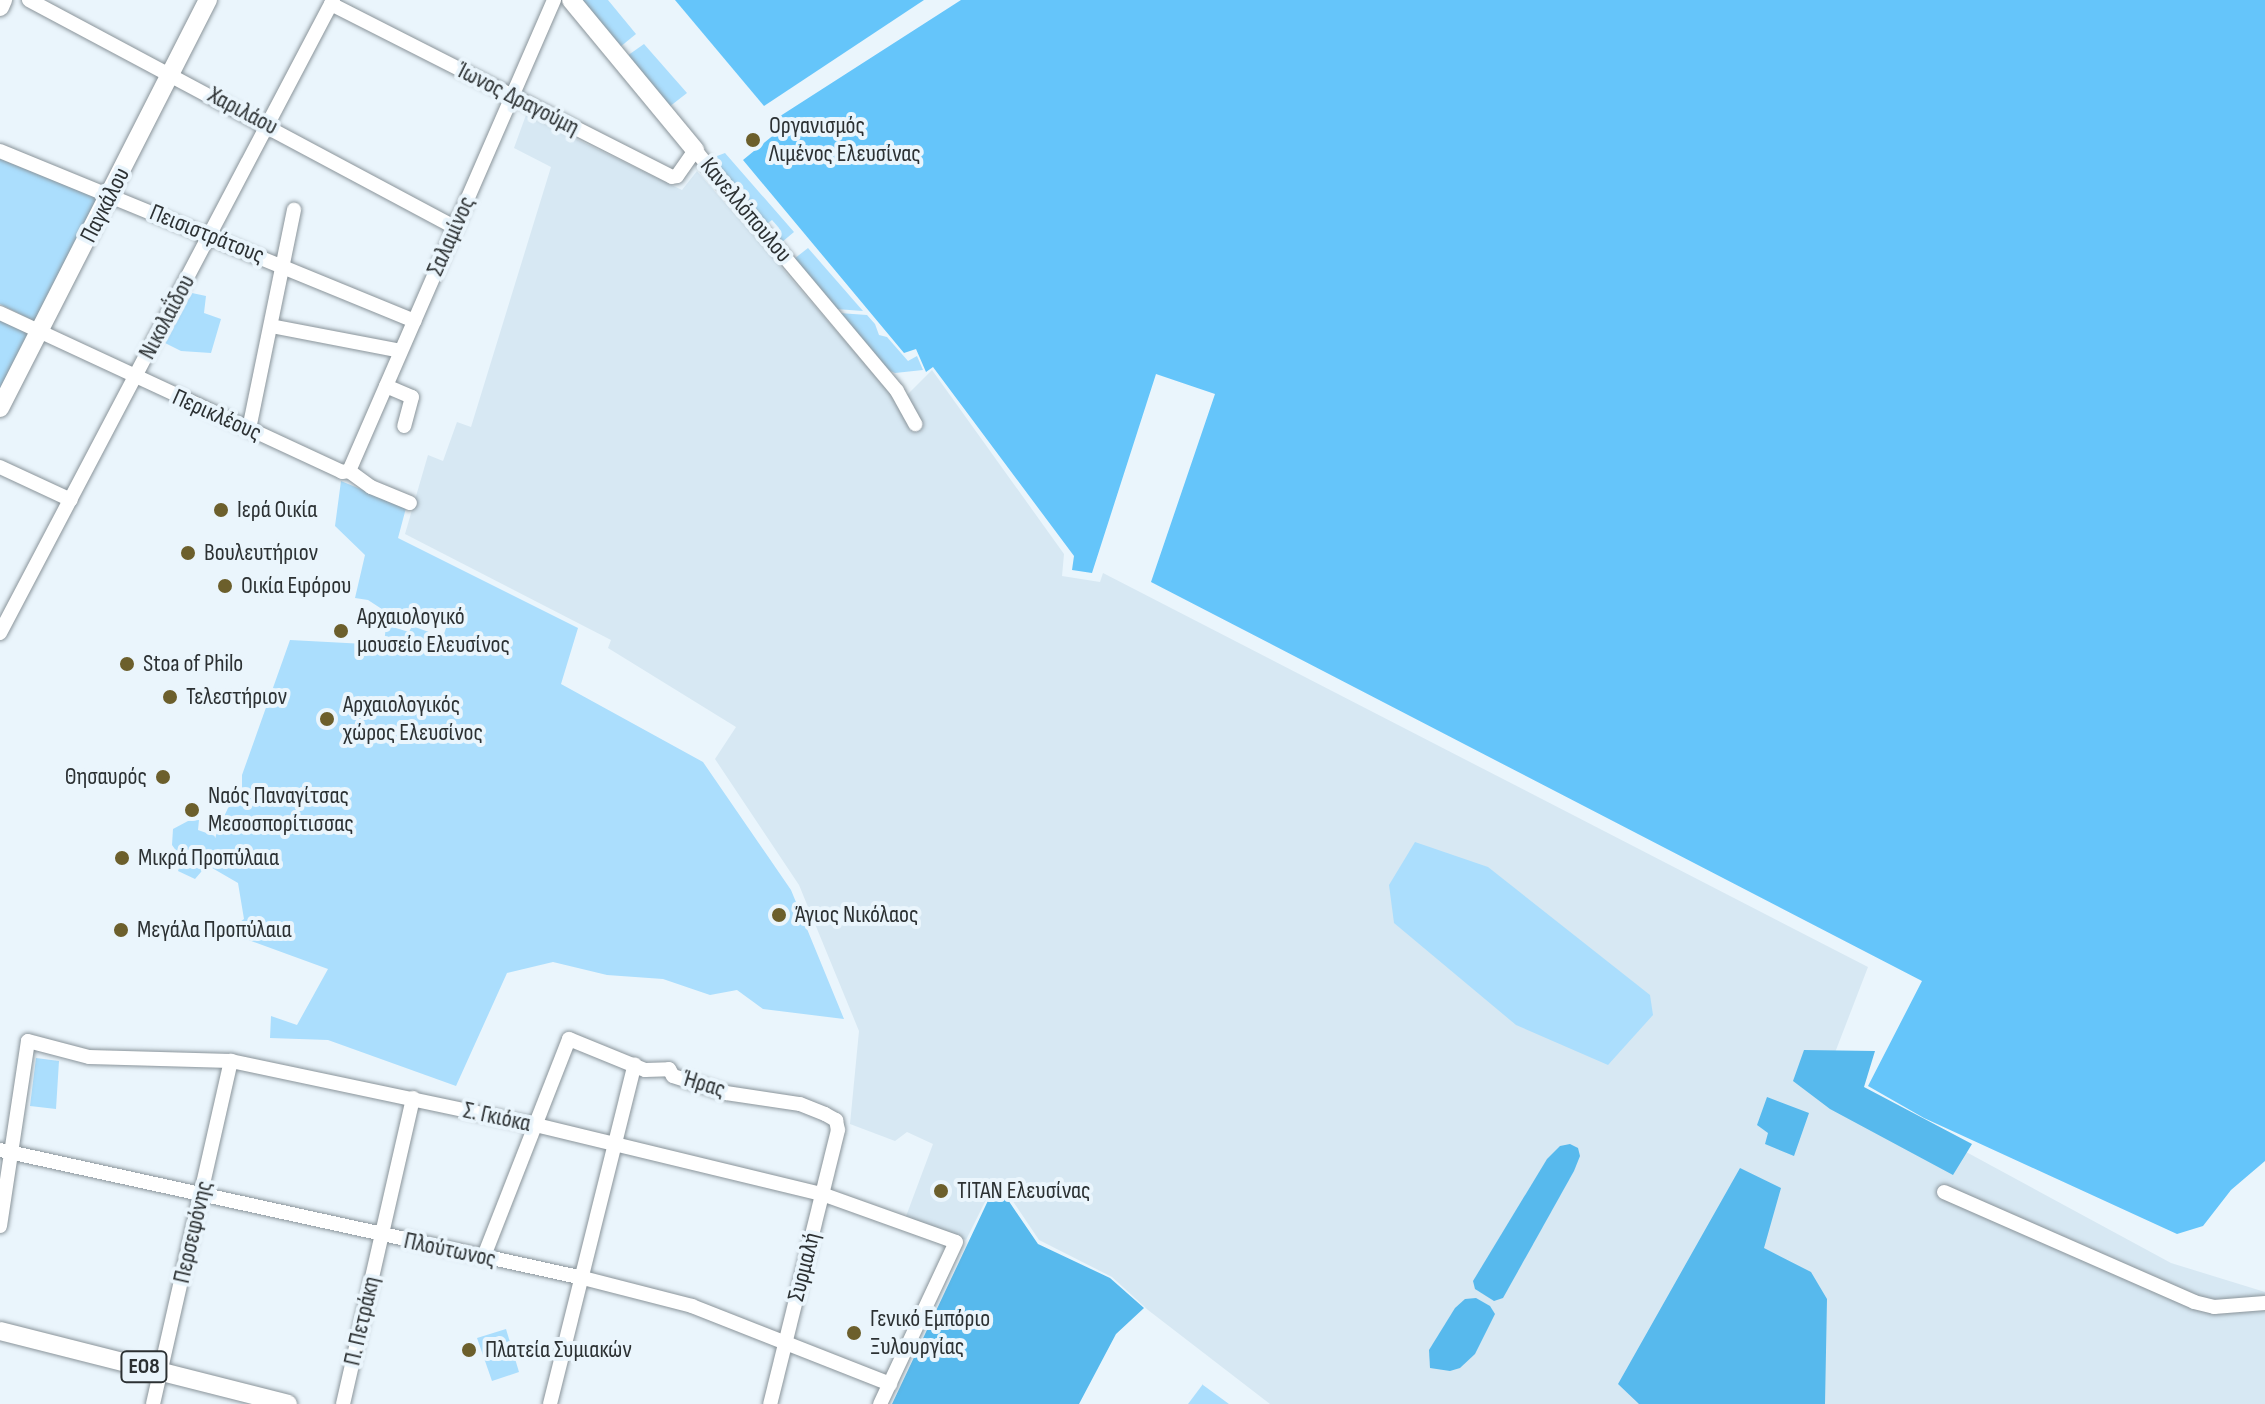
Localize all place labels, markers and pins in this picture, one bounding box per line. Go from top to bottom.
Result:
place label: Οργανισμός Λιμένος Ελευσίνας [769,112,921,168]
marker: Οργανισμός Λιμένος Ελευσίνας [744,131,762,149]
place label: Ιερά Οικία [237,496,317,524]
marker: Ιερά Οικία [212,501,230,519]
place label: Βουλευτήριον [204,539,318,567]
marker: Βουλευτήριον [179,544,197,562]
place label: Οικία Εφόρου [241,572,351,600]
marker: Οικία Εφόρου [216,577,234,595]
place label: Αρχαιολογικό μουσείο Ελευσίνος [357,603,510,659]
marker: Αρχαιολογικό μουσείο Ελευσίνος [332,622,350,640]
place label: Stoa of Philo [143,650,243,678]
marker: Stoa of Philo [118,655,136,673]
place label: Τελεστήριον [186,683,287,711]
marker: Τελεστήριον [161,688,179,706]
place label: Αρχαιολογικός χώρος Ελευσίνος [343,691,483,747]
marker: Αρχαιολογικός χώρος Ελευσίνος [318,710,336,728]
place label: Θησαυρός [65,763,147,791]
marker: Θησαυρός [154,768,172,786]
place label: Ναός Παναγίτσας Μεσοσπορίτισσας [208,782,354,838]
marker: Ναός Παναγίτσας Μεσοσπορίτισσας [183,801,201,819]
place label: Μικρά Προπύλαια [138,844,279,872]
marker: Μικρά Προπύλαια [113,849,131,867]
place label: Άγιος Νικόλαος [795,901,918,929]
marker: Άγιος Νικόλαος [770,906,788,924]
place label: Μεγάλα Προπύλαια [137,916,292,944]
marker: Μεγάλα Προπύλαια [112,921,130,939]
place label: TITAN Ελευσίνας [957,1177,1091,1205]
marker: TITAN Ελευσίνας [932,1182,950,1200]
place label: Γενικό Εμπόριο Ξυλουργίας [870,1305,990,1361]
marker: Γενικό Εμπόριο Ξυλουργίας [845,1324,863,1342]
place label: Πλατεία Συμιακών [485,1336,632,1364]
marker: Πλατεία Συμιακών [460,1341,478,1359]

